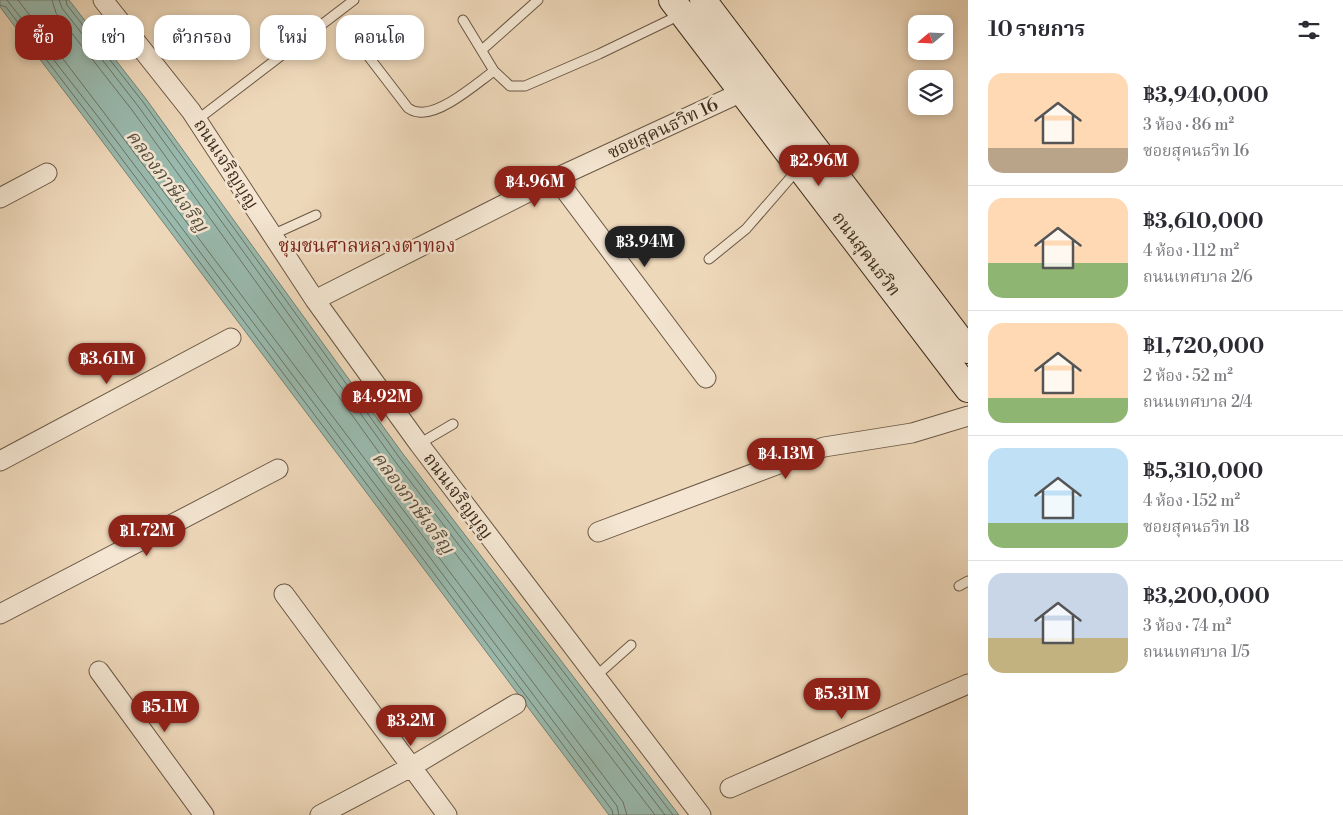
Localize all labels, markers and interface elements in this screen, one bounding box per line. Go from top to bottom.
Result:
chip: ซื้อ [15,15,72,60]
chip: เช่า [82,15,144,60]
chip: ตัวกรอง [154,15,250,60]
chip: ใหม่ [260,15,326,60]
chip: คอนโด [336,15,424,60]
north arrow [908,15,952,60]
map controls [908,15,953,115]
icon: filters [1295,16,1323,44]
text: 10 รายการ [988,17,1085,43]
button: layers [908,70,953,115]
text: ฿3,940,000 [1143,83,1268,109]
street label: ซอยสุคนธวิท 16 [604,93,722,165]
icon: home [1028,93,1088,153]
street label: ถนนเจริญบุญ [188,115,264,213]
text: 3 ห้อง · 86 m² [1143,115,1234,135]
water label: คลองภาษีเจริญ [121,125,214,238]
text: ซอยสุคนธวิท 16 [1143,141,1249,161]
pin: ฿2.96M [778,144,860,187]
text: ฿2.96M [790,151,848,171]
pin: ฿4.96M [494,166,576,208]
text: ฿4.96M [505,172,565,192]
street label: ถนนสุคนธวิท [827,207,905,301]
text: ฿3,610,000 [1143,209,1263,235]
icon: home [1028,218,1088,278]
pin: ฿3.94M [604,226,686,268]
text: ฿3.94M [616,232,674,252]
district label: ชุมชนศาลหลวงตาทอง [278,234,456,258]
text: 4 ห้อง · 112 m² [1143,241,1239,261]
text: ถนนเทศบาล 2/6 [1143,267,1253,287]
text: ฿1,720,000 [1143,334,1264,360]
pin: ฿3.61M [66,342,148,385]
icon: home [1028,343,1088,403]
text: ฿3.61M [79,349,135,369]
text: 2 ห้อง · 52 m² [1143,366,1233,386]
pin: ฿4.92M [341,380,423,423]
text: ฿4.92M [353,387,411,407]
text: ถนนเทศบาล 2/4 [1143,392,1253,412]
pin: ฿4.13M [745,438,827,480]
text: ฿4.13M [758,444,814,464]
water label: คลองภาษีเจริญ [367,447,460,560]
street label: ถนนเจริญบุญ [418,448,498,544]
text: ฿5,310,000 [1143,459,1263,485]
icon: home [1028,468,1088,528]
text: 4 ห้อง · 152 m² [1143,491,1240,511]
pin: ฿1.72M [106,514,188,557]
text: ซอยสุคนธวิท 18 [1143,517,1250,537]
text: ฿1.72M [119,521,175,541]
text: ฿3,200,000 [1143,584,1270,610]
icon: home [1028,593,1088,653]
text: 3 ห้อง · 74 m² [1143,616,1231,636]
text: ถนนเทศบาล 1/5 [1143,642,1250,662]
pin: ฿5.31M [801,678,883,720]
text: ฿5.31M [814,684,870,704]
pin: ฿5.1M [130,690,200,733]
text: ฿5.1M [142,697,188,717]
pin: ฿3.2M [376,704,446,747]
text: ฿3.2M [387,711,435,731]

